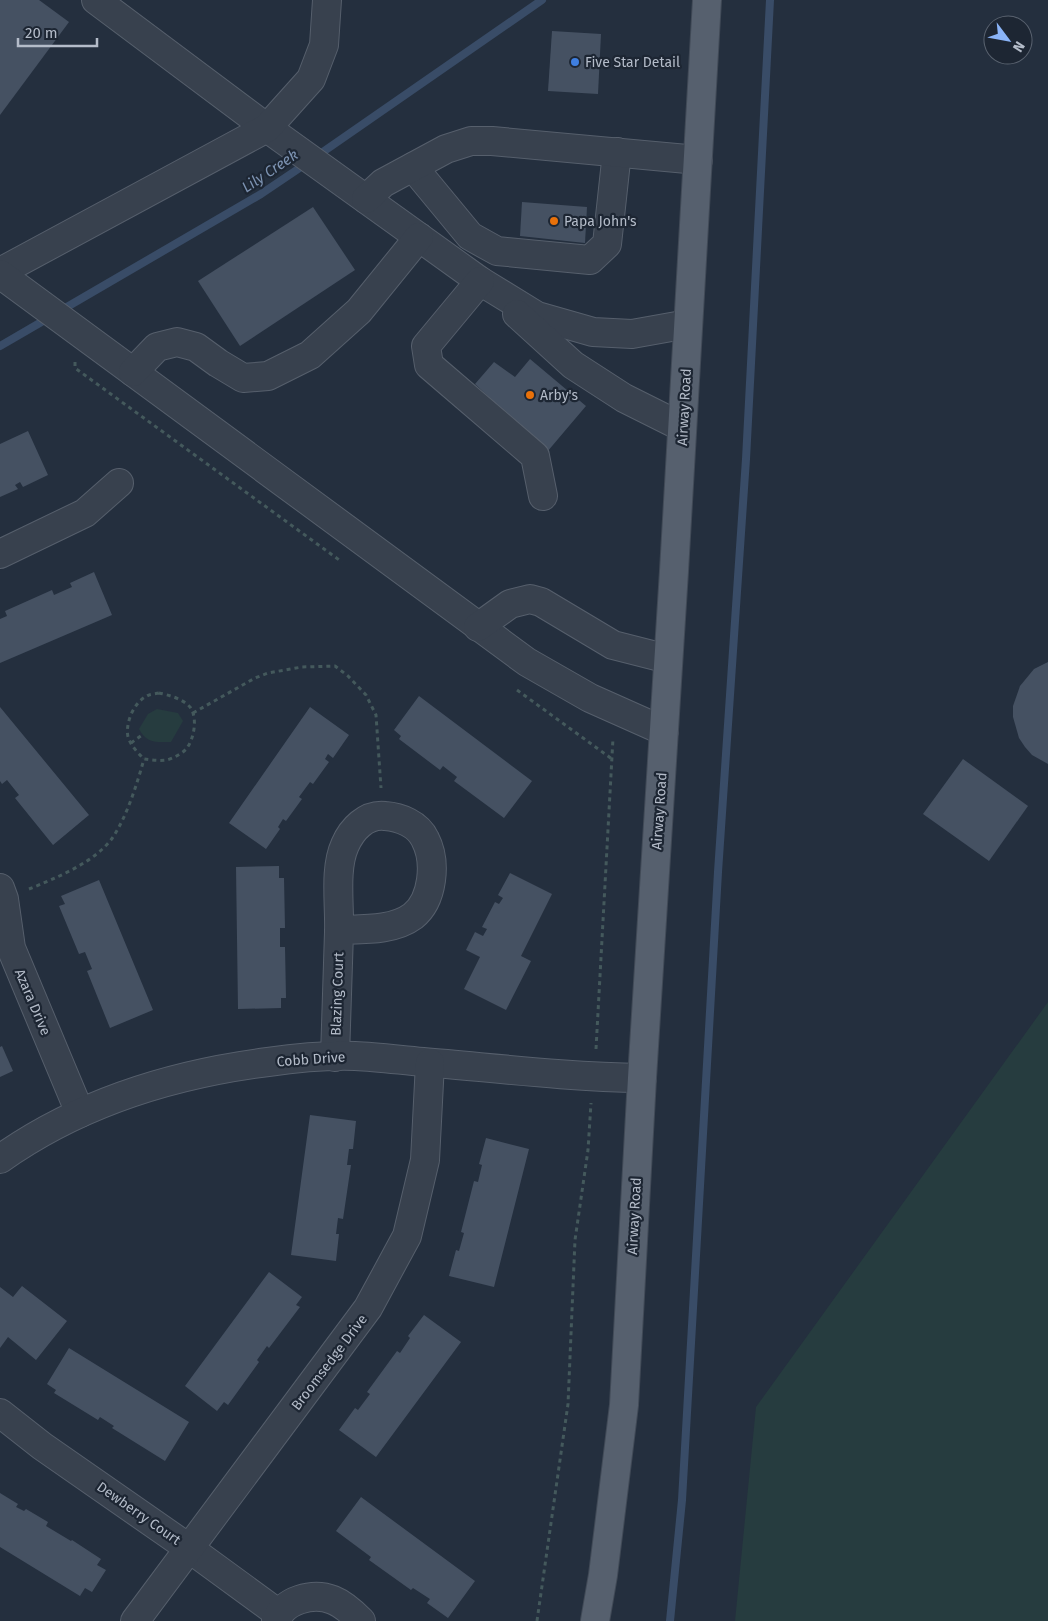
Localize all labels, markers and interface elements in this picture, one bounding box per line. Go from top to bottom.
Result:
scale bar [18,15,96,47]
north arrow [983,15,1033,65]
text: 20 m [25,24,58,42]
text: N [1009,38,1028,55]
place label: Five Star Detail [585,54,680,71]
marker: Five Star Detail [569,56,581,68]
water label: Lily Creek [238,146,302,196]
place label: Papa John's [564,213,637,230]
marker: Papa John's [548,215,560,227]
street label: Airway Road [674,368,695,446]
place label: Arby's [540,387,578,404]
marker: Arby's [524,389,536,401]
street label: Airway Road [648,772,671,850]
street label: Blazing Court [328,951,347,1036]
street label: Azara Drive [11,966,54,1038]
street label: Cobb Drive [276,1049,346,1070]
street label: Airway Road [624,1177,645,1255]
street label: Broomsedge Drive [288,1311,371,1414]
street label: Dewberry Court [94,1478,185,1549]

